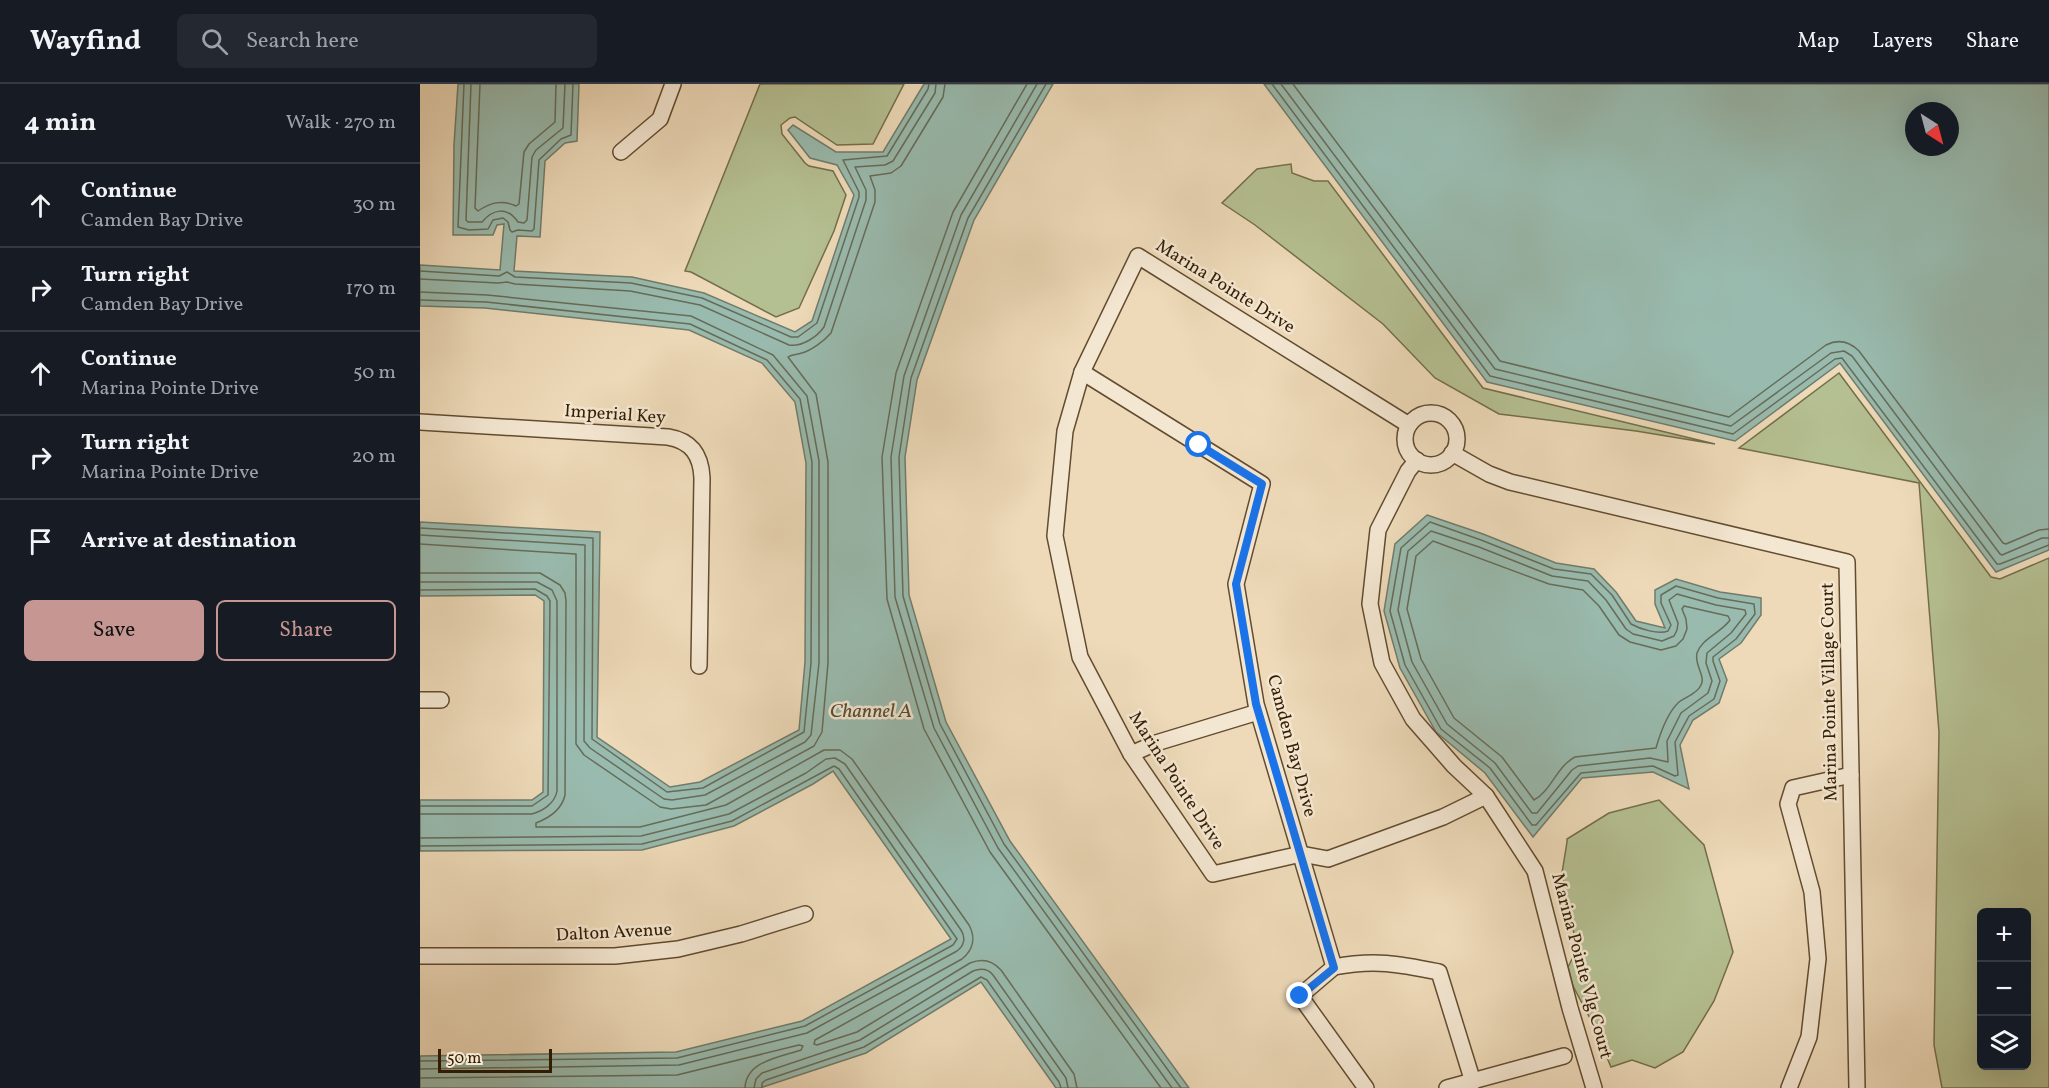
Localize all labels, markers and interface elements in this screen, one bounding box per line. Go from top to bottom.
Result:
search box [177,14,597,68]
text: Wayfind [30,22,141,61]
icon: search [198,25,231,58]
text: Search here [246,26,359,57]
text: Map [1797,27,1839,56]
text: Layers [1872,27,1933,56]
text: Share [1966,27,2019,56]
north arrow [1905,102,1959,156]
text: 4 min [24,105,96,141]
text: Walk · 270 m [286,109,396,137]
text: Continue [81,176,177,207]
icon: ahead [24,189,57,222]
text: 30 m [352,191,396,219]
text: Camden Bay Drive [81,207,243,235]
street label: Marina Pointe Drive [1151,234,1299,340]
text: Turn right [81,260,189,291]
icon: right [24,273,57,306]
text: 170 m [346,275,396,303]
text: Camden Bay Drive [81,291,243,319]
text: Continue [81,344,177,375]
icon: ahead [24,357,57,390]
text: 50 m [353,359,396,387]
text: Marina Pointe Drive [81,375,259,403]
street label: Imperial Key [563,399,667,431]
text: Turn right [81,428,189,459]
route start [1185,431,1211,457]
icon: right [24,441,57,474]
text: 20 m [352,443,396,471]
text: Marina Pointe Drive [81,459,259,487]
icon: arrive [24,525,57,558]
text: Arrive at destination [81,526,297,557]
street label: Marina Pointe Village Court [1816,582,1844,802]
button: Save [24,600,204,661]
button: Share [216,600,396,661]
street label: Camden Bay Drive [1260,672,1322,820]
water label: Channel A [830,698,912,726]
street label: Marina Pointe Drive [1122,707,1230,855]
street label: Marina Pointe Vlg Court [1544,870,1618,1062]
map controls [1977,908,2031,1070]
button: + [1977,908,2031,962]
street label: Dalton Avenue [555,917,673,949]
button: − [1977,962,2031,1016]
route end [1286,982,1312,1008]
button: layers [1977,1016,2031,1070]
scale bar [438,1046,552,1074]
text: 50 m [447,1048,481,1070]

